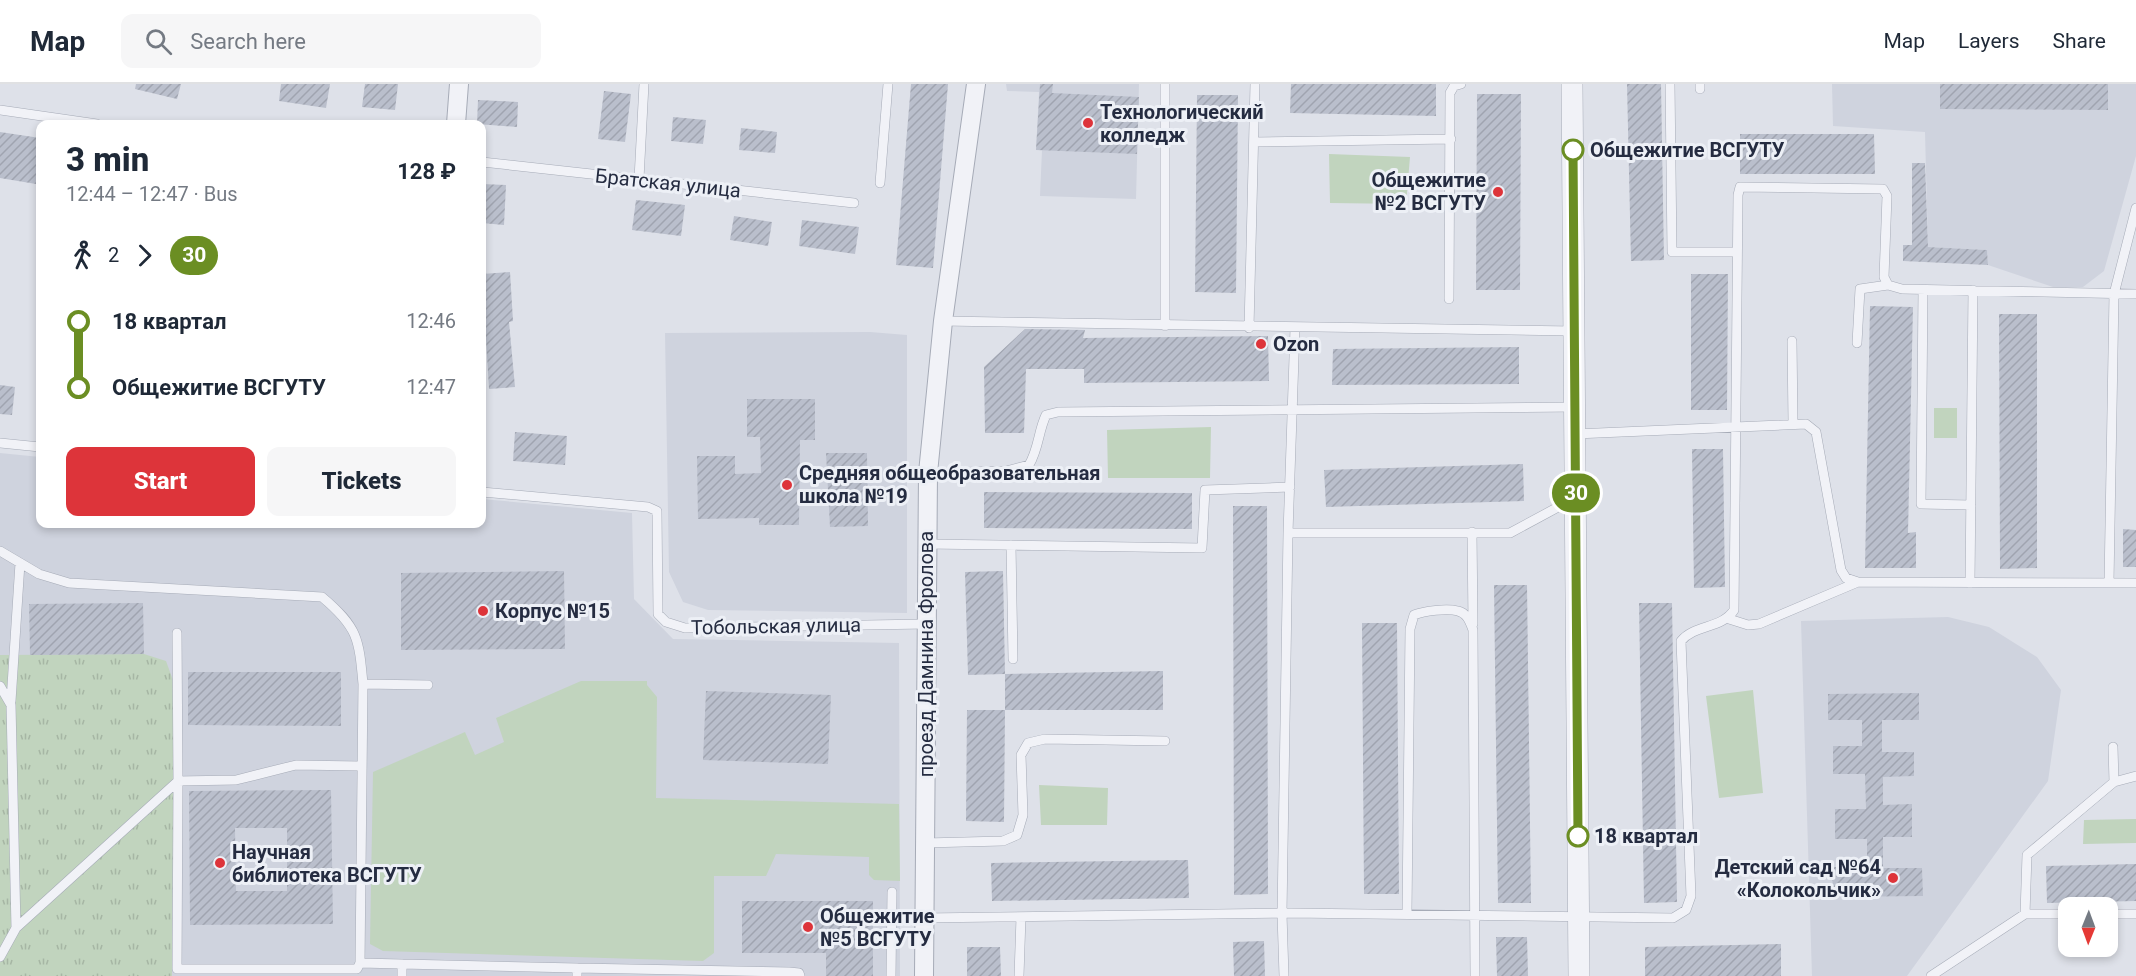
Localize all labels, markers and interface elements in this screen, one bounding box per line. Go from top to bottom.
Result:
search box [121,14,541,68]
text: Map [30,25,85,58]
icon: search [142,25,175,58]
text: Search here [190,29,306,54]
text: Map [1883,29,1925,53]
text: Layers [1958,29,2019,53]
text: Share [2052,29,2106,53]
place label: Технологический колледж [1100,100,1263,147]
marker: Технологический колледж [1081,116,1095,130]
place label: Общежитие ВСГУТУ [1590,138,1785,162]
marker: Общежитие ВСГУТУ [1562,139,1584,161]
text: 3 min [66,140,149,179]
text: 128 ₽ [397,159,456,184]
street label: Братская улица [594,163,742,203]
place label: Общежитие №2 ВСГУТУ [1371,168,1486,215]
text: 12:44 – 12:47 · Bus [66,182,238,206]
marker: Общежитие №2 ВСГУТУ [1491,185,1505,199]
icon: walk [66,239,99,272]
icon: forward [128,239,161,272]
text: 2 [108,243,119,267]
text: 30 [182,243,206,267]
text: 18 квартал [112,309,226,334]
text: 12:46 [406,309,456,333]
place label: Ozon [1273,332,1319,356]
marker: Ozon [1254,337,1268,351]
text: Общежитие ВСГУТУ [112,375,326,400]
text: 12:47 [406,375,456,399]
button: Start [66,447,255,516]
button: Tickets [267,447,456,516]
place label: Средняя общеобразовательная школа №19 [799,461,1101,508]
line badge: 30 [1549,474,1603,512]
marker: Средняя общеобразовательная школа №19 [780,478,794,492]
text: 30 [1564,481,1588,505]
street label: проезд Дамнина Фролова [914,531,938,777]
place label: Корпус №15 [495,599,610,623]
marker: Корпус №15 [476,604,490,618]
street label: Тобольская улица [691,613,861,639]
place label: 18 квартал [1594,824,1698,848]
marker: 18 квартал [1567,825,1589,847]
place label: Научная библиотека ВСГУТУ [232,840,422,887]
place label: Детский сад №64 «Колокольчик» [1715,855,1881,902]
marker: Научная библиотека ВСГУТУ [213,856,227,870]
marker: Детский сад №64 «Колокольчик» [1886,871,1900,885]
north arrow [2058,897,2118,957]
map controls [2058,897,2118,957]
place label: Общежитие №5 ВСГУТУ [820,904,935,951]
marker: Общежитие №5 ВСГУТУ [801,920,815,934]

